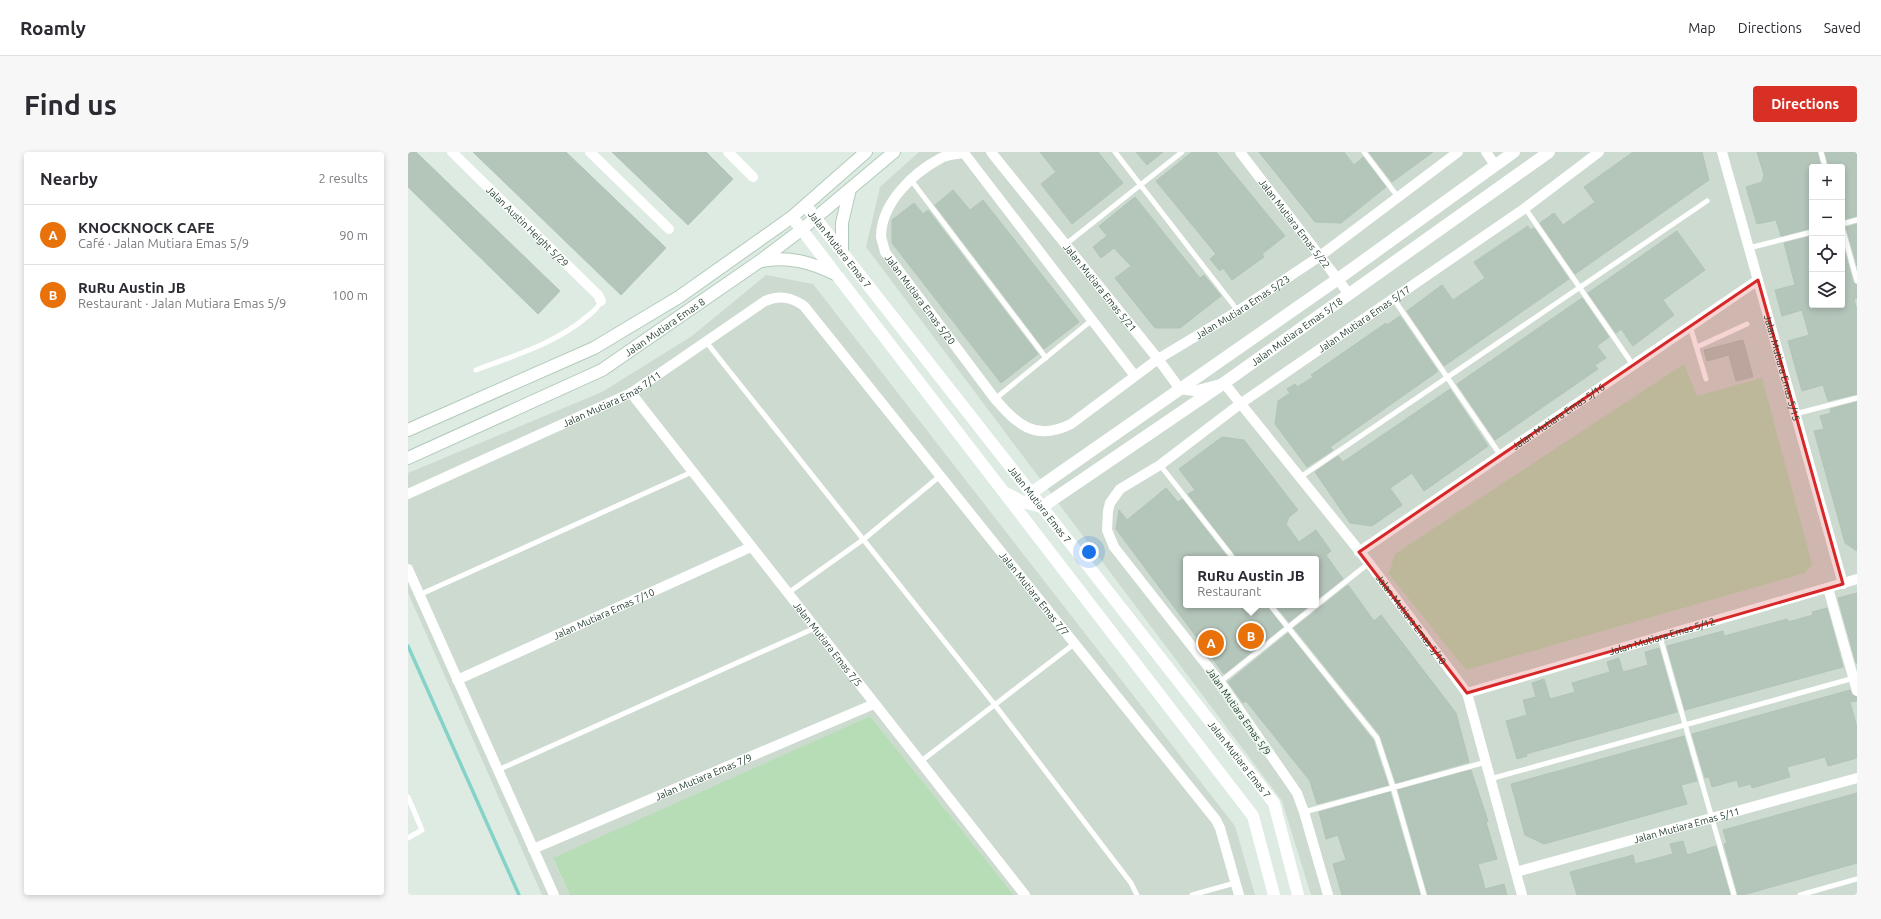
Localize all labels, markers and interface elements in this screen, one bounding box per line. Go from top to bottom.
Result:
text: Roamly [20,17,86,39]
text: Map [1688,20,1716,36]
text: Directions [1738,20,1802,36]
text: Saved [1824,20,1861,36]
button: Directions [1753,86,1857,122]
text: Find us [24,89,117,120]
map controls [1809,164,1845,308]
button: + [1809,164,1845,200]
text: Nearby [40,169,98,188]
text: 2 results [318,171,368,185]
street label: Jalan Mutiara Emas 5/22 [1257,177,1332,271]
street label: Jalan Austin Height 5/29 [484,184,571,269]
button: − [1809,200,1845,236]
street label: Jalan Mutiara Emas 7 [806,209,873,290]
text: KNOCKNOCK CAFE [78,219,215,236]
text: A [48,228,58,242]
text: 90 m [339,228,368,242]
text: Café · Jalan Mutiara Emas 5/9 [78,236,249,250]
button: locate [1809,236,1845,272]
street label: Jalan Mutiara Emas 5/21 [1061,242,1139,334]
street label: Jalan Mutiara Emas 5/20 [883,252,957,347]
button: layers [1809,272,1845,308]
street label: Jalan Mutiara Emas 5/23 [1193,273,1292,341]
text: RuRu Austin JB [78,279,186,296]
street label: Jalan Mutiara Emas 5/17 [1316,284,1413,355]
text: B [49,288,57,302]
text: 100 m [332,288,368,302]
street label: Jalan Mutiara Emas 5/18 [1249,295,1345,368]
text: Restaurant · Jalan Mutiara Emas 5/9 [78,296,286,310]
street label: Jalan Mutiara Emas 8 [623,296,707,359]
street label: Jalan Mutiara Emas 5/15 [1762,314,1802,422]
street label: Jalan Mutiara Emas 7/11 [561,369,663,429]
street label: Jalan Mutiara Emas 5/16 [1510,381,1607,452]
street label: Jalan Mutiara Emas 7 [1006,464,1073,545]
your location [1079,542,1099,562]
street label: Jalan Mutiara Emas 7/7 [997,550,1071,638]
popup [1183,556,1319,608]
text: RuRu Austin JB [1197,567,1305,584]
street label: Jalan Mutiara Emas 5/10 [1374,573,1449,667]
text: Restaurant [1197,584,1261,598]
street label: Jalan Mutiara Emas 7/10 [552,586,656,642]
street label: Jalan Mutiara Emas 7/5 [791,600,864,689]
street label: Jalan Mutiara Emas 5/12 [1608,616,1716,657]
pin: B [1238,621,1264,651]
pin: A [1198,628,1224,658]
street label: Jalan Mutiara Emas 5/9 [1204,666,1273,757]
street label: Jalan Mutiara Emas 7 [1206,719,1273,800]
street label: Jalan Mutiara Emas 7/9 [653,752,753,802]
street label: Jalan Mutiara Emas 5/11 [1632,806,1741,845]

